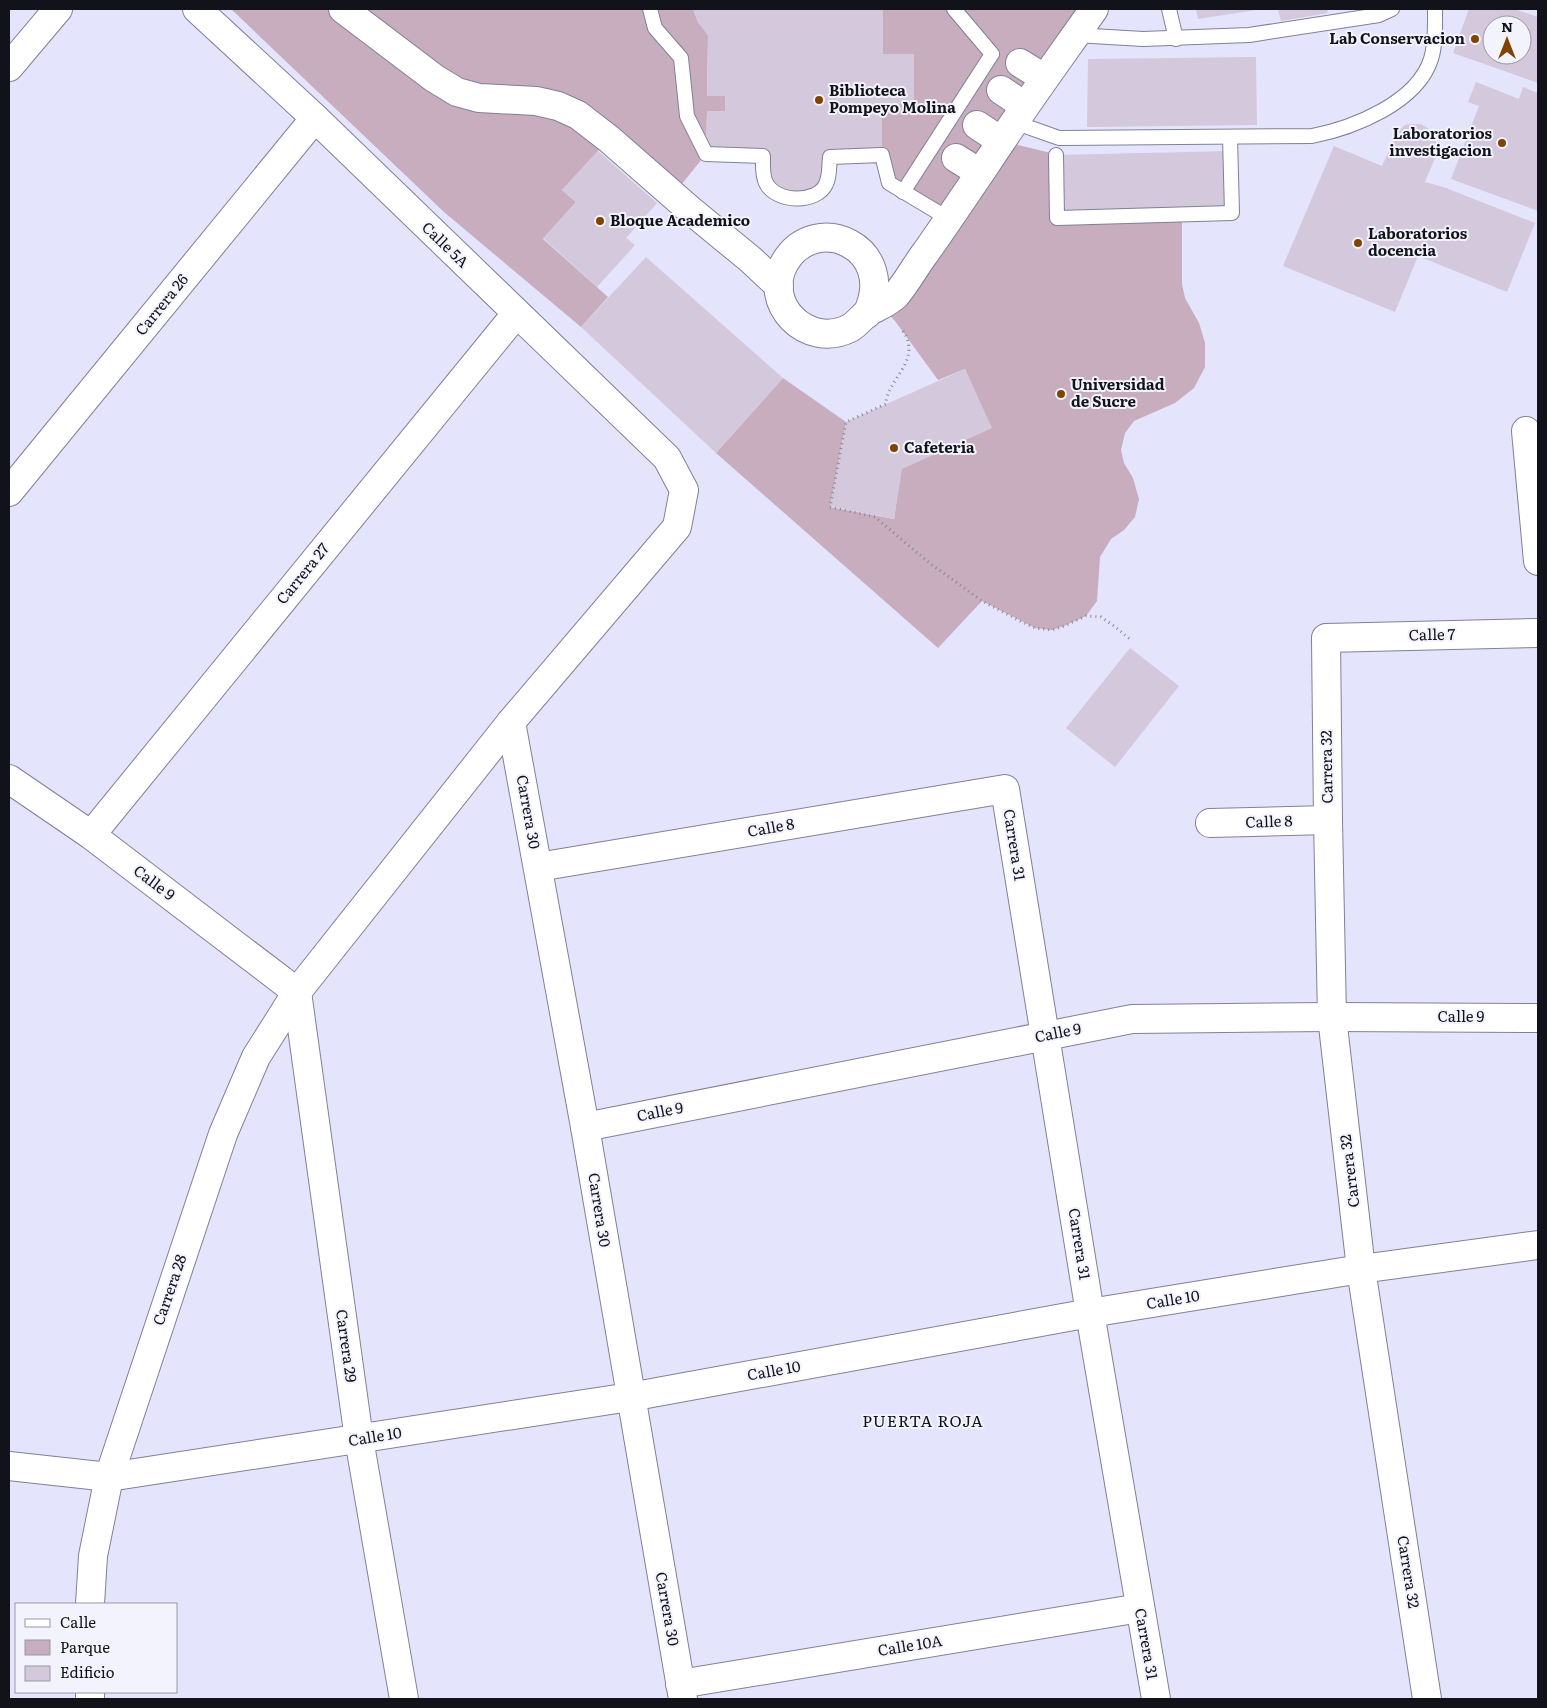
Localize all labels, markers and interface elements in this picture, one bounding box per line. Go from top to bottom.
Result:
north arrow [1482,15,1532,65]
text: N [1501,16,1513,36]
place label: Lab Conservacion [1329,26,1466,49]
marker: Lab Conservacion [1469,33,1481,45]
place label: Biblioteca Pompeyo Molina [829,78,956,118]
marker: Biblioteca Pompeyo Molina [813,94,825,106]
place label: Laboratorios investigacion [1389,121,1493,161]
marker: Laboratorios investigacion [1496,137,1508,149]
place label: Bloque Academico [610,208,750,231]
marker: Bloque Academico [594,215,606,227]
street label: Calle 5A [417,216,475,272]
place label: Laboratorios docencia [1368,221,1468,261]
marker: Laboratorios docencia [1352,237,1364,249]
street label: Carrera 26 [129,268,193,340]
place label: Universidad de Sucre [1071,372,1165,412]
marker: Universidad de Sucre [1055,388,1067,400]
place label: Cafeteria [904,435,975,458]
marker: Cafeteria [888,442,900,454]
street label: Carrera 27 [270,537,334,609]
street label: Calle 7 [1408,622,1456,645]
street label: Carrera 32 [1313,730,1338,804]
street label: Carrera 30 [512,773,547,851]
street label: Carrera 31 [998,807,1033,882]
street label: Calle 8 [1245,808,1293,833]
street label: Calle 8 [745,811,796,842]
street label: Calle 9 [129,858,181,905]
street label: Calle 9 [1438,1004,1485,1027]
street label: Calle 9 [1032,1016,1083,1047]
street label: Calle 9 [634,1095,685,1126]
street label: Carrera 32 [1333,1133,1364,1209]
street label: Carrera 30 [583,1171,618,1249]
street label: Carrera 31 [1063,1206,1098,1281]
street label: Carrera 28 [146,1251,192,1328]
street label: Calle 10 [1144,1283,1201,1314]
street label: Carrera 29 [331,1308,364,1384]
street label: Calle 10 [745,1353,803,1386]
district label: PUERTA ROJA [862,1408,984,1432]
street label: Calle 10 [346,1420,403,1451]
street label: Carrera 32 [1392,1534,1427,1610]
street label: Carrera 30 [651,1570,686,1648]
legend [15,1603,178,1693]
street label: Carrera 31 [1130,1606,1165,1681]
text: Calle [60,1610,96,1633]
street label: Calle 10A [876,1628,944,1661]
text: Parque [60,1635,110,1658]
text: Edificio [60,1660,115,1683]

